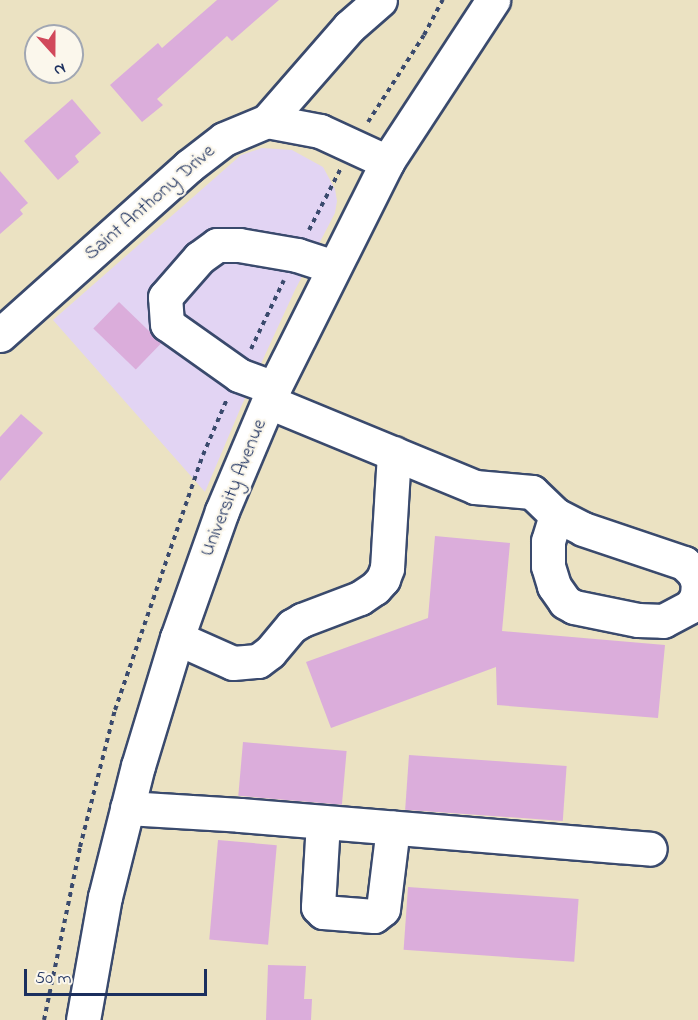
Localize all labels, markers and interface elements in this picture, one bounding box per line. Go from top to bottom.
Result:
north arrow [24,24,84,84]
text: N [50,56,69,82]
street label: Saint Anthony Drive [80,140,220,266]
street label: University Avenue [196,416,272,560]
scale bar [27,957,210,995]
text: 50 m [35,966,72,992]

